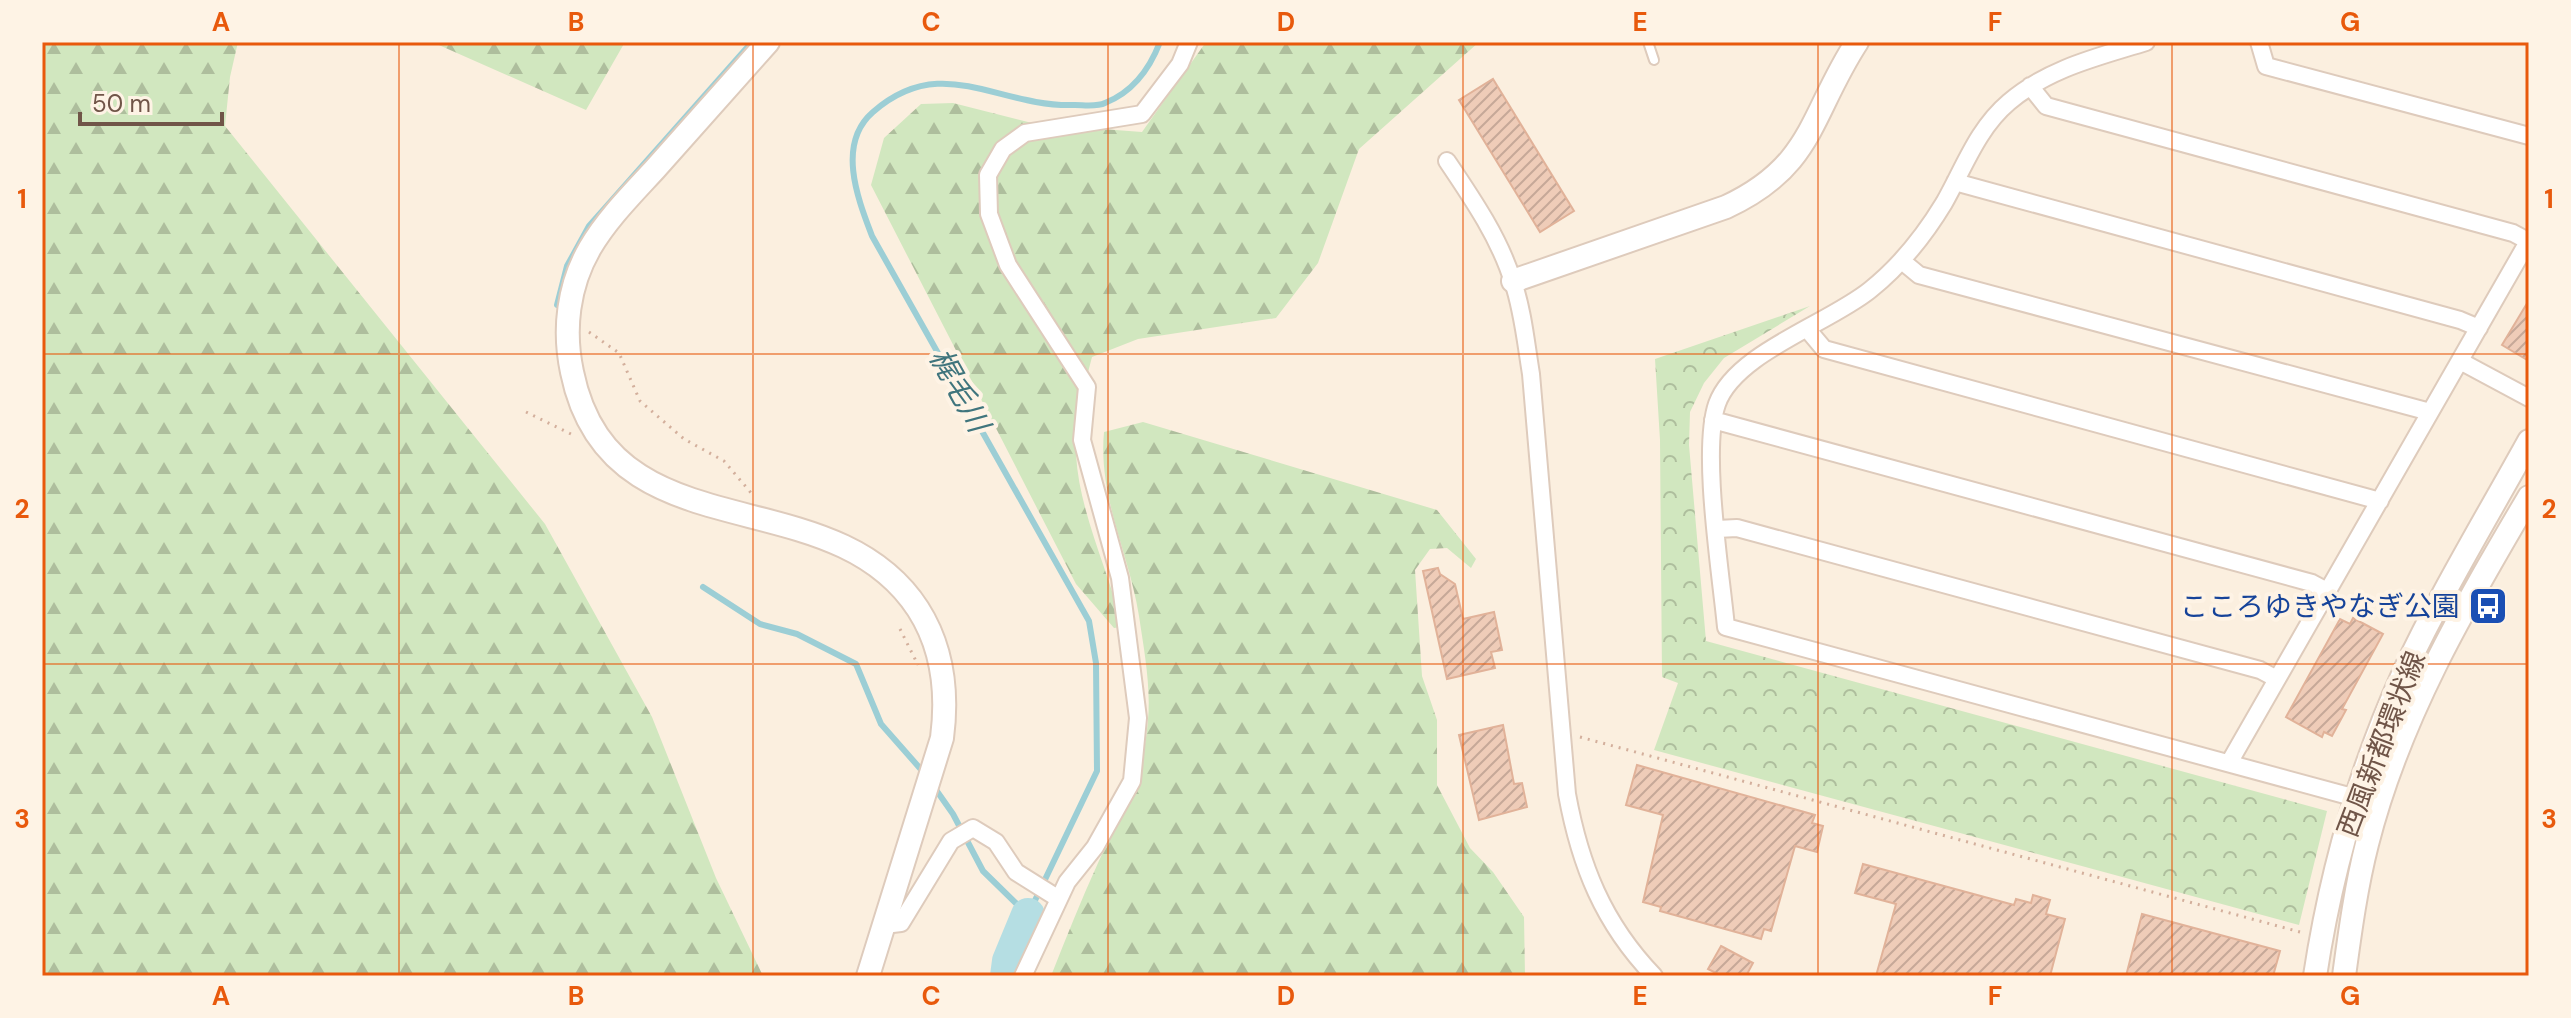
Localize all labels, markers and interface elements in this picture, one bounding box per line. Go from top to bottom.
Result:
text: A [212,5,230,39]
text: B [568,5,584,39]
text: C [921,5,941,39]
text: D [1277,5,1295,39]
text: E [1632,5,1648,39]
text: F [1988,5,2002,39]
text: G [2340,5,2360,39]
scale bar [80,76,222,126]
text: 50 m [92,88,151,119]
text: 1 [17,182,27,216]
text: 1 [2544,182,2554,216]
water label: 梶毛川 [921,341,1000,441]
text: 2 [14,492,30,526]
text: 2 [2541,492,2557,526]
bus stop icon: こころゆきやなぎ公園 [2467,585,2509,627]
place label: こころゆきやなぎ公園 [2180,588,2460,625]
street label: 西風新都環状線 [2329,646,2434,842]
text: 3 [14,802,30,836]
text: 3 [2541,802,2557,836]
text: A [212,979,230,1013]
text: B [568,979,584,1013]
text: C [921,979,941,1013]
text: D [1277,979,1295,1013]
text: E [1632,979,1648,1013]
text: F [1988,979,2002,1013]
text: G [2340,979,2360,1013]

